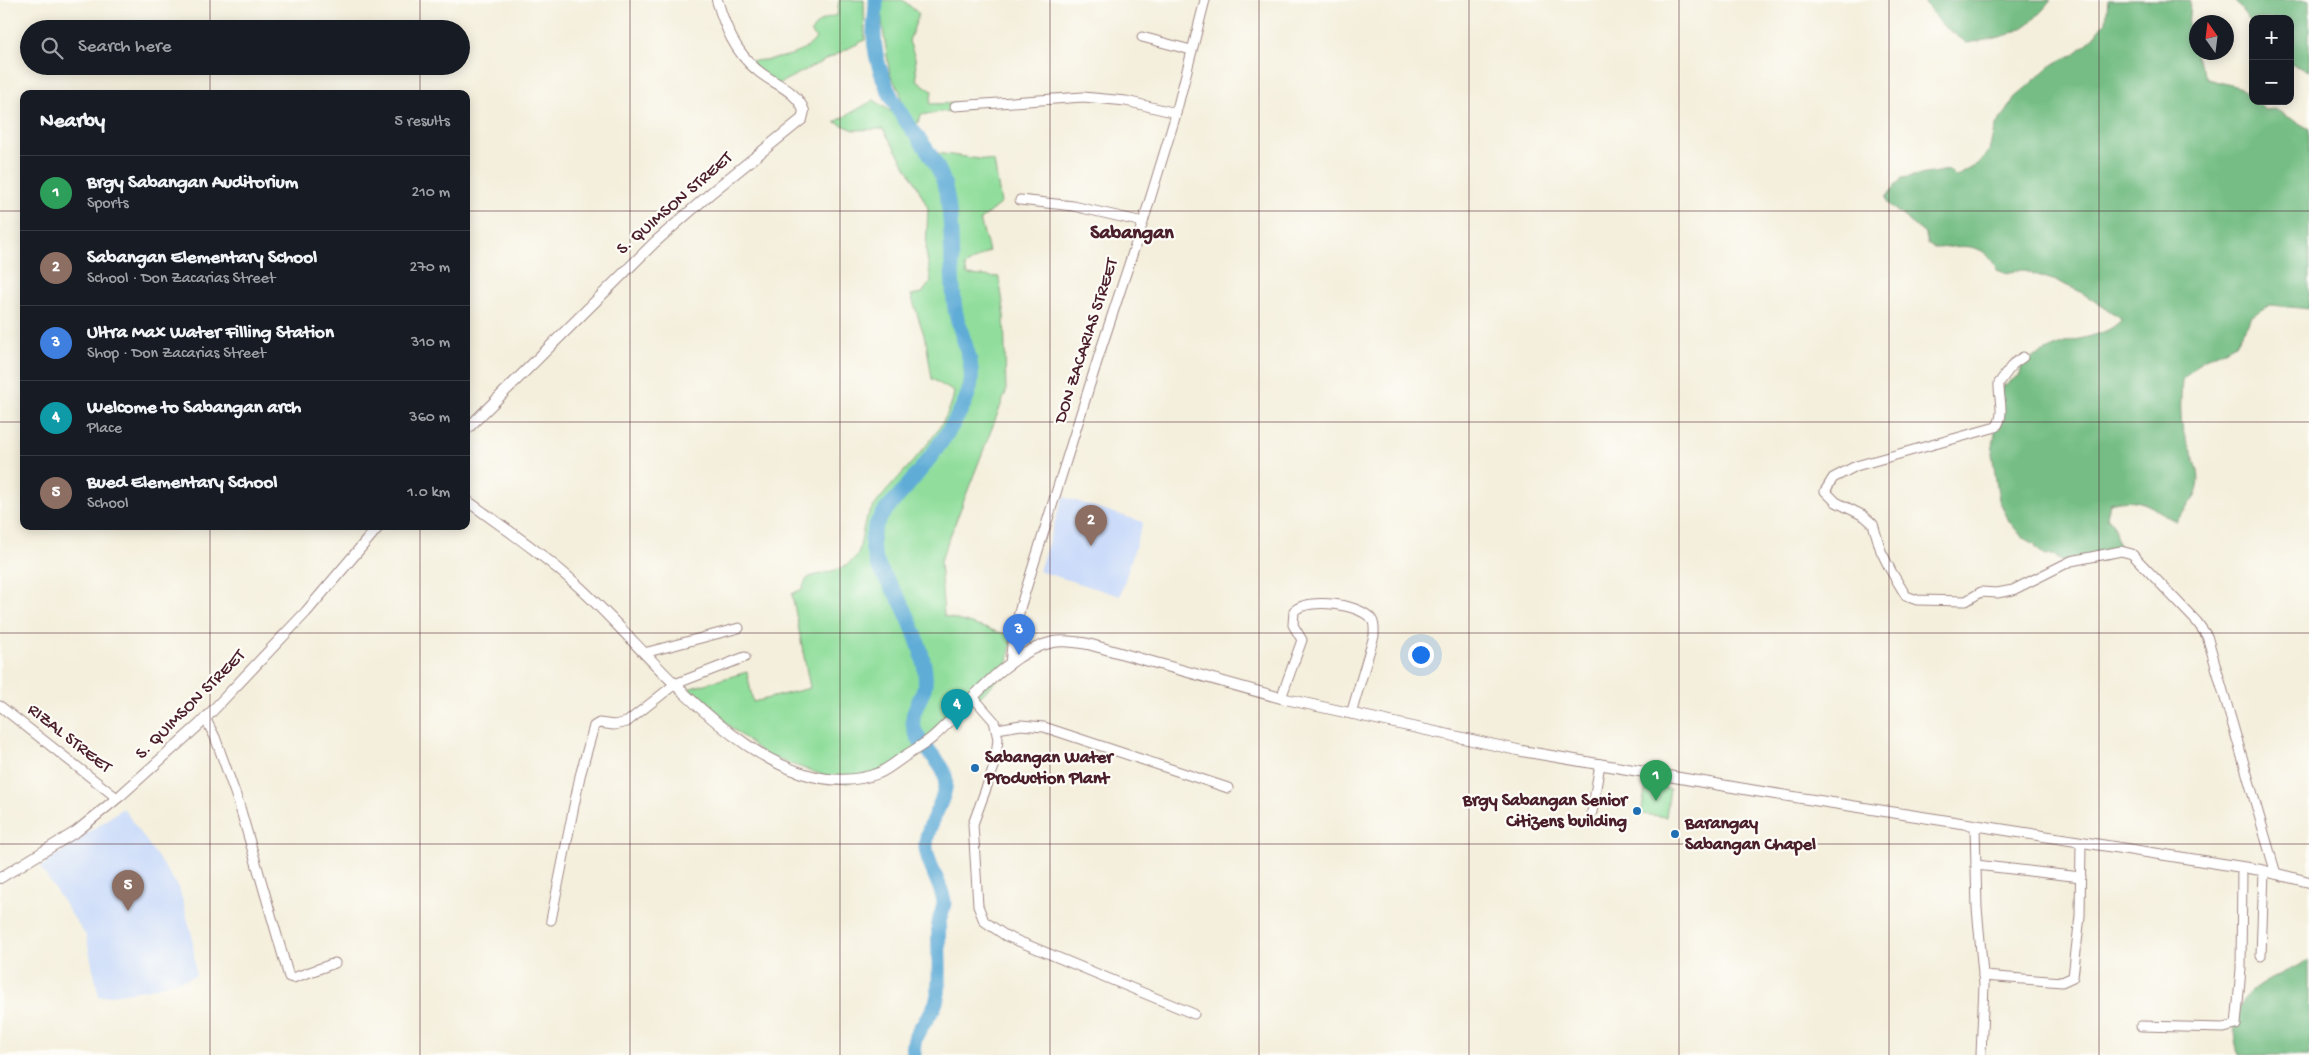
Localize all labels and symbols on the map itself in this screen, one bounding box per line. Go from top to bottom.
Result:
north arrow [2189,15,2234,60]
street label: S. QUIMSON STREET [613,147,738,260]
district label: Sabangan [1090,223,1174,246]
street label: DON ZACARIAS STREET [1050,255,1124,427]
pin: 2 [1075,505,1107,546]
pin: 3 [1003,614,1035,655]
your location [1408,642,1434,668]
street label: S. QUIMSON STREET [132,645,251,764]
pin: 4 [941,689,973,730]
street label: RIZAL STREET [23,700,116,779]
place label: Sabangan Water Production Plant [984,748,1115,790]
pin: 1 [1640,760,1672,801]
marker: Sabangan Water Production Plant [969,762,981,774]
place label: Brgy Sabangan Senior Citizens building [1462,791,1630,833]
marker: Brgy Sabangan Senior Citizens building [1631,805,1643,817]
place label: Barangay Sabangan Chapel [1684,814,1816,856]
marker: Barangay Sabangan Chapel [1669,828,1681,840]
pin: 5 [112,870,144,911]

